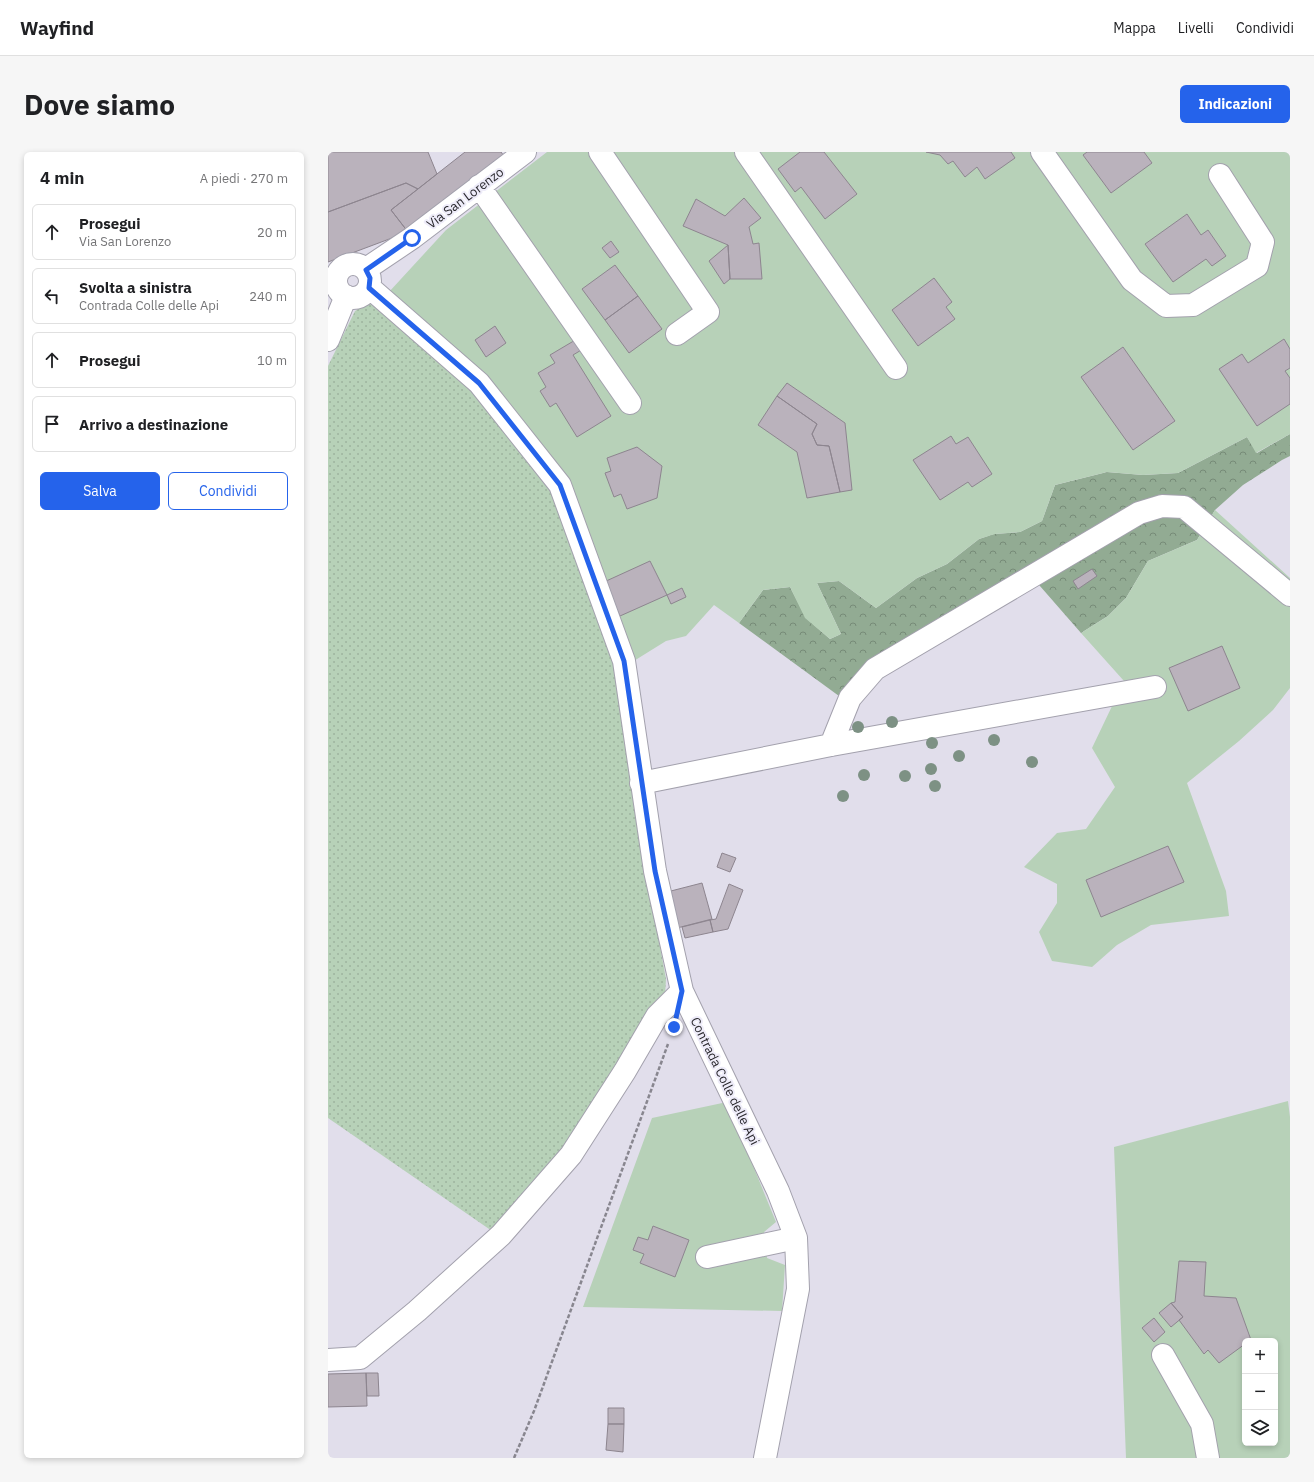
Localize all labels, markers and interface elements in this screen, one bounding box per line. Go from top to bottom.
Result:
text: Wayfind [20,16,94,40]
text: Mappa [1113,19,1156,37]
text: Livelli [1178,19,1214,37]
text: Condividi [1236,19,1294,37]
button: Indicazioni [1180,85,1290,123]
text: Dove siamo [24,86,175,123]
street label: Via San Lorenzo [423,163,507,233]
text: 4 min [40,167,84,189]
text: A piedi · 270 m [200,170,288,187]
text: Prosegui [79,214,141,233]
icon: ahead [41,221,63,243]
text: 20 m [257,224,287,241]
route start [403,229,421,247]
text: Via San Lorenzo [79,233,171,250]
text: Svolta a sinistra [79,278,192,297]
icon: left [41,285,63,307]
text: 240 m [249,288,287,305]
text: Contrada Colle delle Api [79,297,219,314]
icon: ahead [41,349,63,371]
text: Prosegui [79,351,141,370]
text: 10 m [257,352,287,369]
icon: arrive [41,413,63,435]
text: Arrivo a destinazione [79,415,228,434]
button: Salva [40,472,160,510]
button: Condividi [168,472,288,510]
street label: Contrada Colle delle Api [687,1014,763,1148]
route end [665,1018,683,1036]
map controls [1242,1338,1278,1446]
button: + [1242,1338,1278,1374]
button: − [1242,1374,1278,1410]
button: layers [1242,1410,1278,1446]

